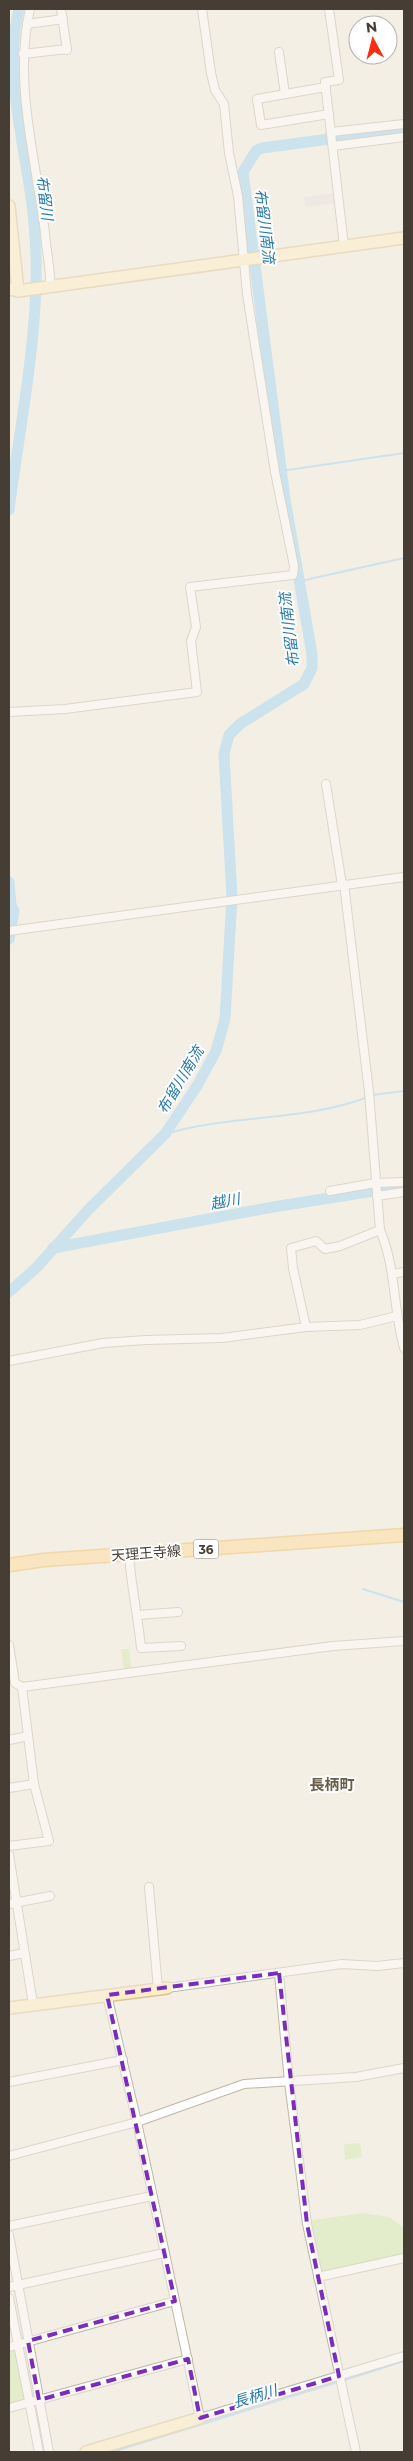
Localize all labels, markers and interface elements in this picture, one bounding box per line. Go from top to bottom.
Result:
north arrow [348,15,398,65]
text: N [365,17,378,37]
water label: 布留川 [33,175,57,223]
water label: 布留川南流 [251,188,279,266]
water label: 布留川南流 [275,590,303,668]
water label: 布留川南流 [153,1041,208,1117]
water label: 越川 [208,1188,243,1213]
road number: 36 [194,1540,218,1558]
street label: 天理王寺線 [110,1542,182,1564]
district label: 長柄町 [309,1775,355,1794]
water label: 長柄川 [231,2380,281,2412]

